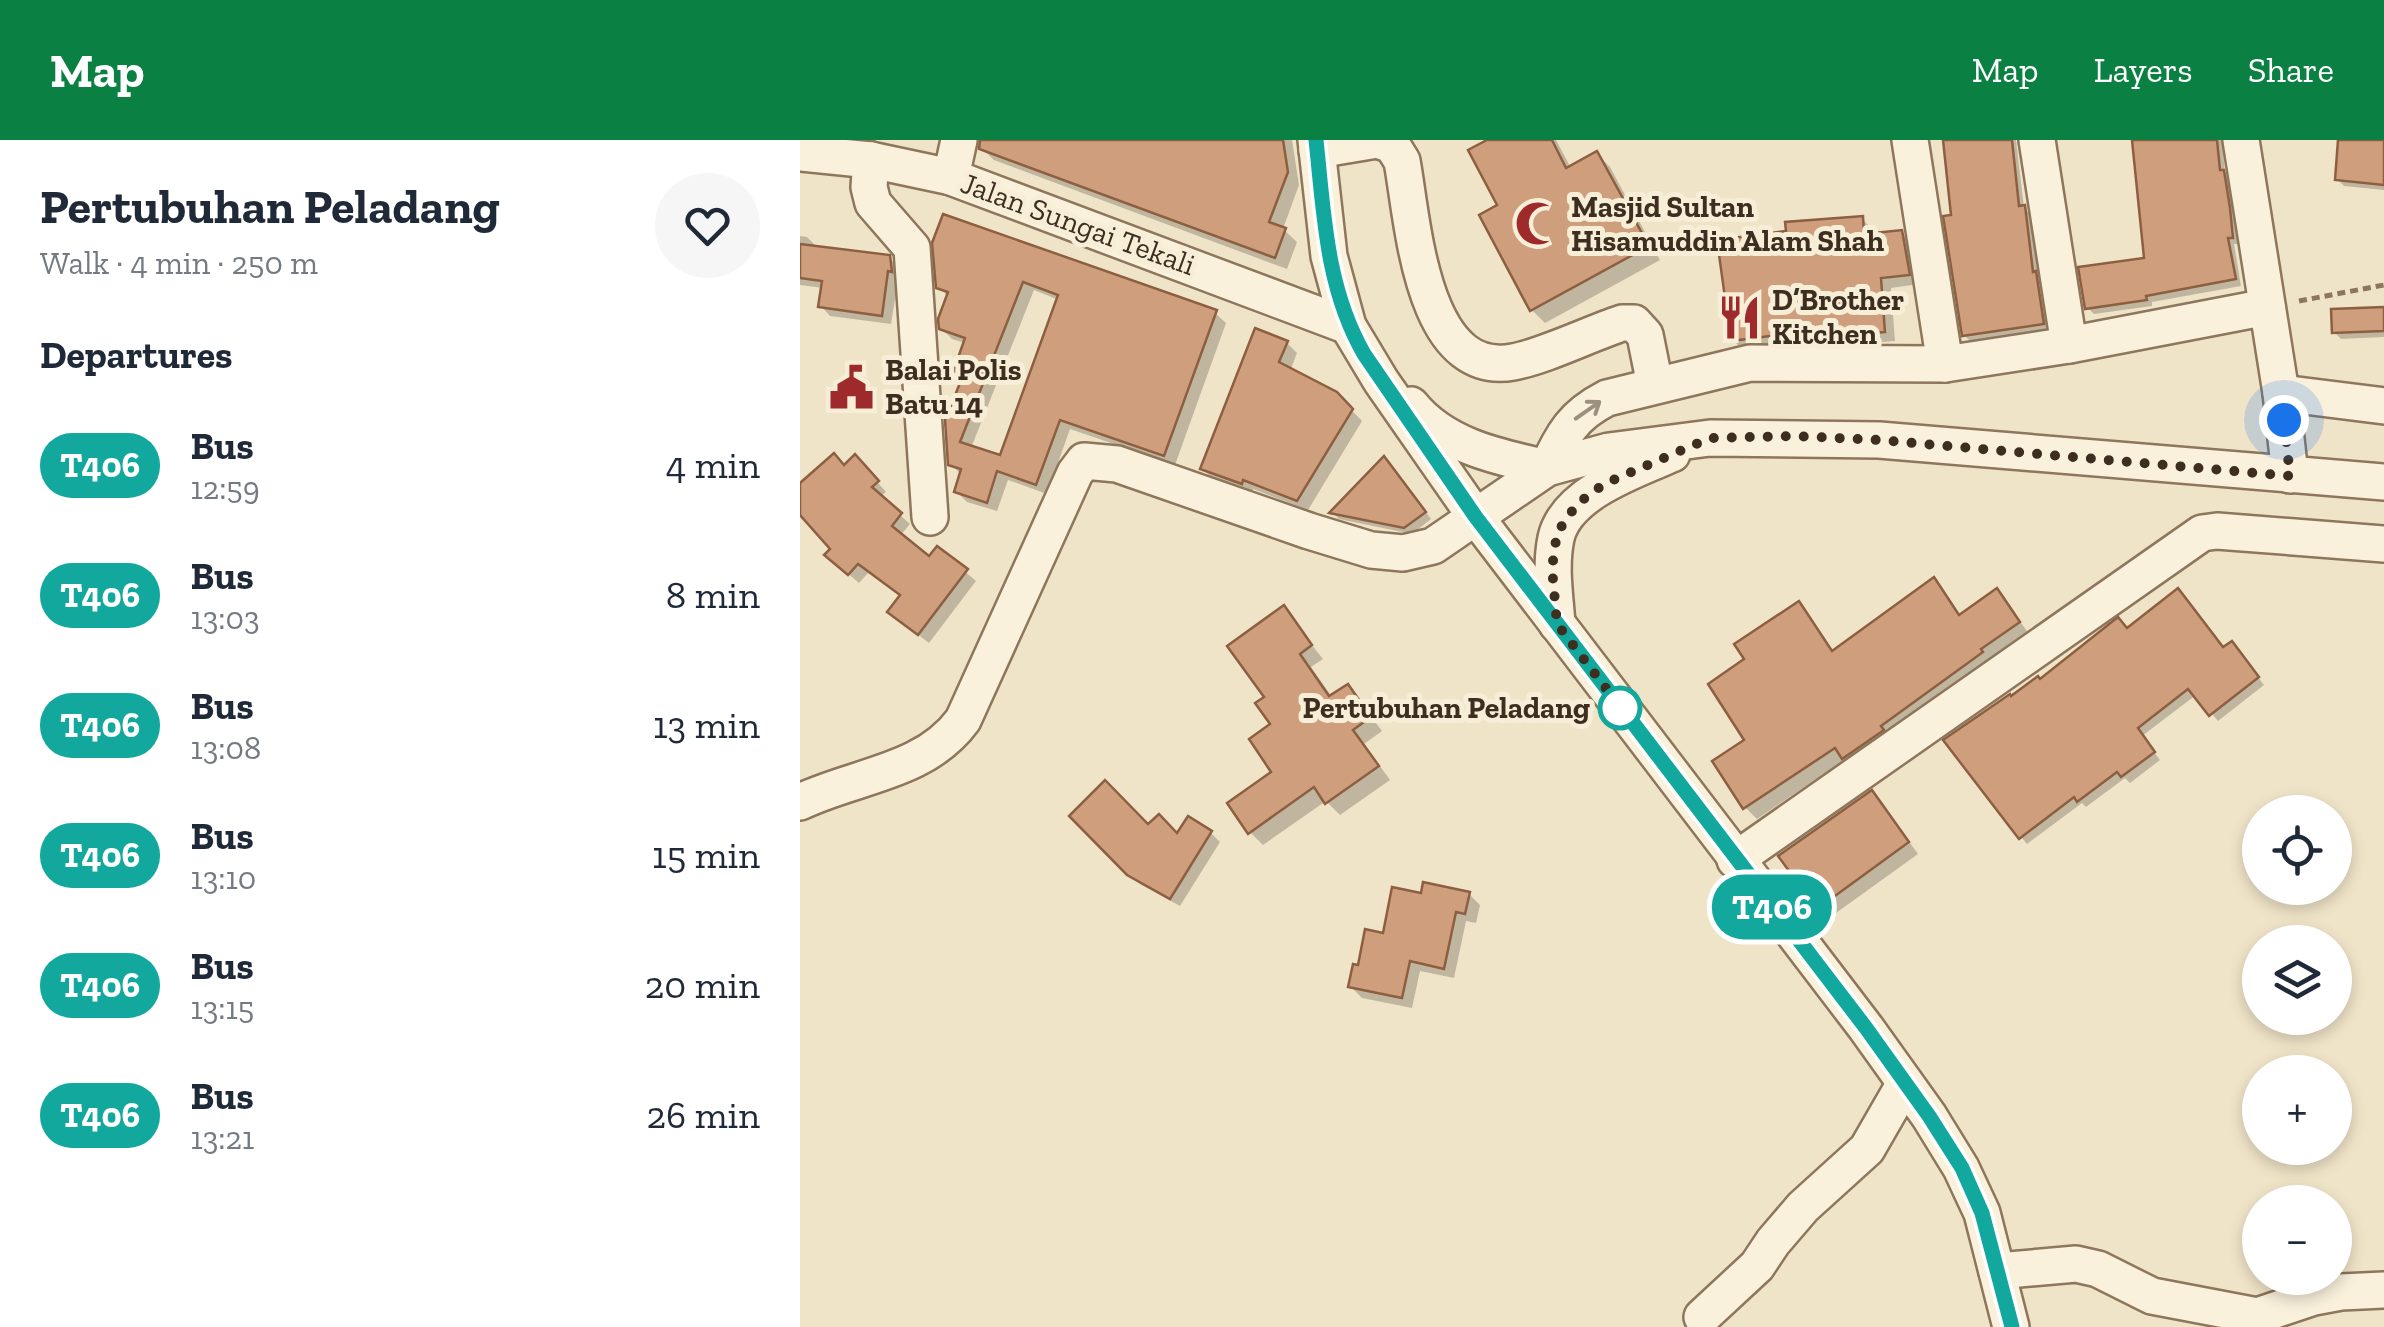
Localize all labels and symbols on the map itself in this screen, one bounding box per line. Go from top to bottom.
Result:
street label: Jalan Sungai Tekali [956,165,1200,283]
place label: Masjid Sultan Hisamuddin Alam Shah [1571,189,1885,259]
mosque icon: Masjid Sultan Hisamuddin Alam Shah [1514,200,1562,248]
place label: D’Brother Kitchen [1772,282,1904,352]
restaurant icon: D’Brother Kitchen [1715,293,1763,341]
place label: Balai Polis Batu 14 [885,352,1022,422]
public building icon: Balai Polis Batu 14 [828,363,876,411]
your location [2259,395,2309,445]
one-way arrow [1574,400,1601,421]
marker: Pertubuhan Peladang [1599,687,1641,729]
place label: Pertubuhan Peladang [1303,690,1590,726]
line badge: T406 [1702,874,1842,940]

